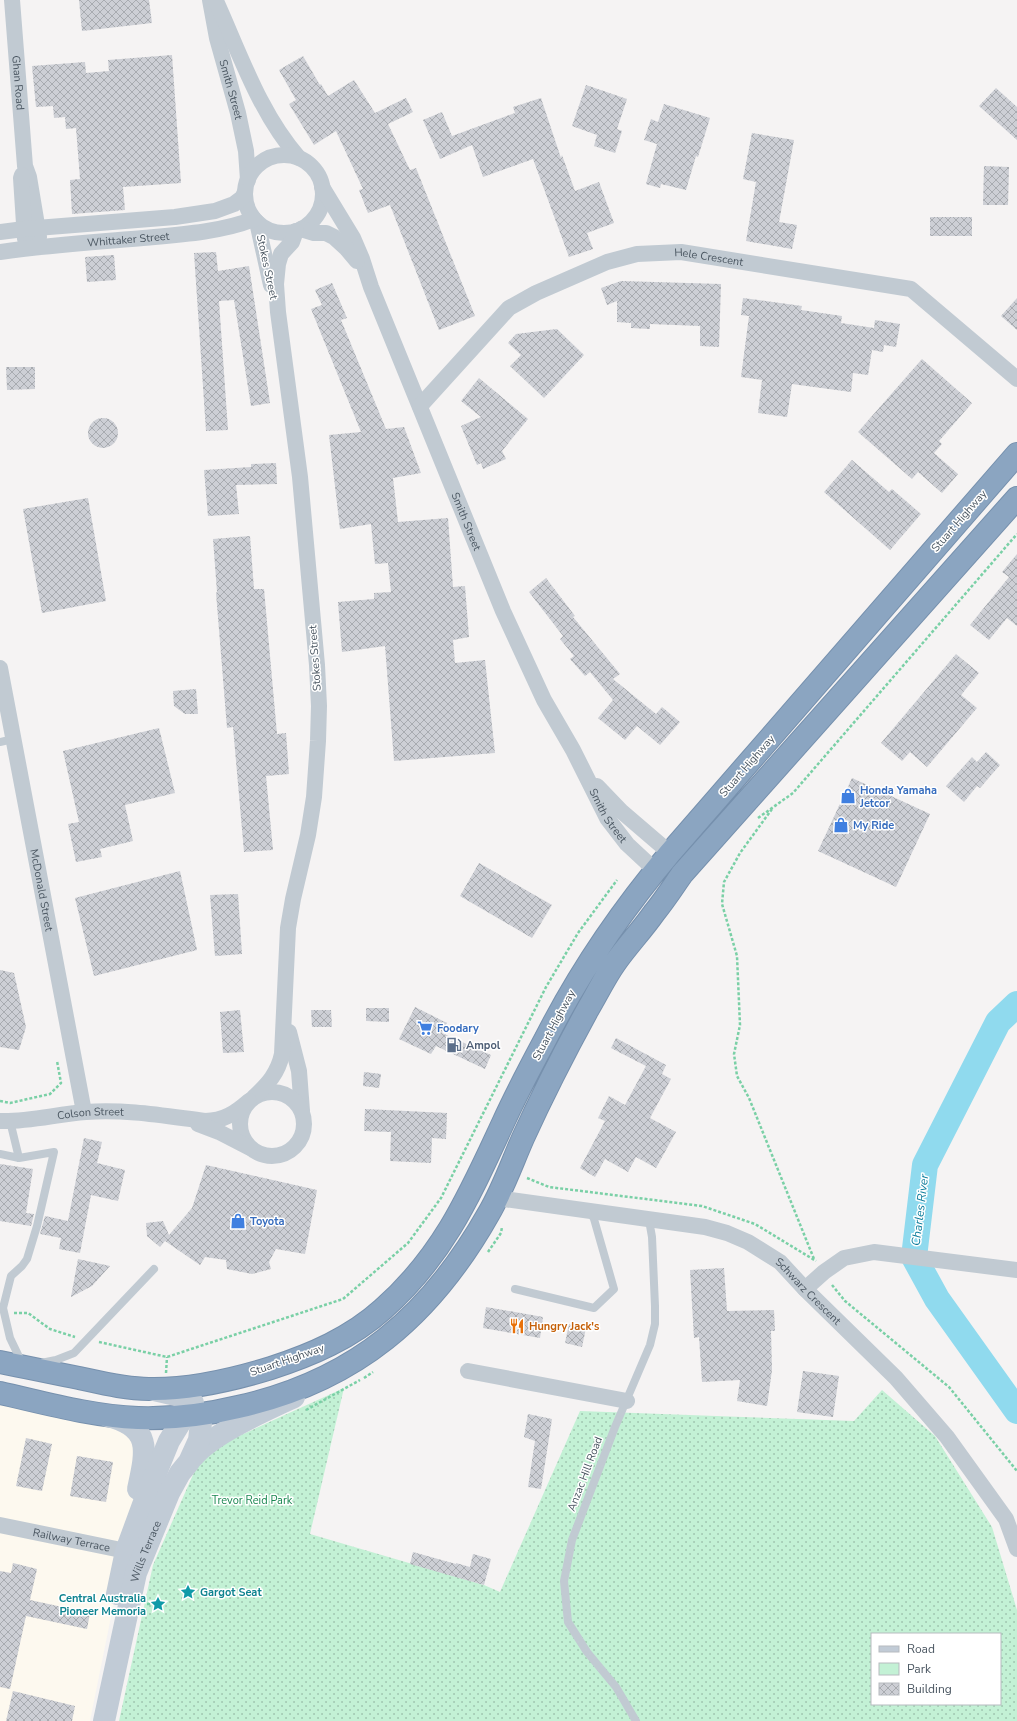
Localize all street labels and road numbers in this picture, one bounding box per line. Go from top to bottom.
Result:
street label: Ghan Road [9,55,28,111]
street label: Smith Street [216,58,247,121]
street label: Whittaker Street [87,228,170,250]
street label: Stokes Street [253,233,281,301]
street label: Hele Crescent [674,244,744,269]
street label: Stuart Highway [928,487,990,555]
street label: Smith Street [448,490,485,553]
street label: Stokes Street [305,624,325,691]
street label: Stuart Highway [716,732,778,800]
street label: Smith Street [586,786,631,846]
street label: McDonald Street [27,848,57,933]
street label: Stuart Highway [529,987,579,1063]
street label: Colson Street [56,1104,124,1123]
street label: Schwarz Crescent [773,1254,845,1328]
street label: Stuart Highway [248,1340,326,1380]
street label: Anzac Hill Road [564,1434,606,1514]
street label: Wills Terrace [127,1518,164,1584]
street label: Railway Terrace [32,1524,112,1555]

